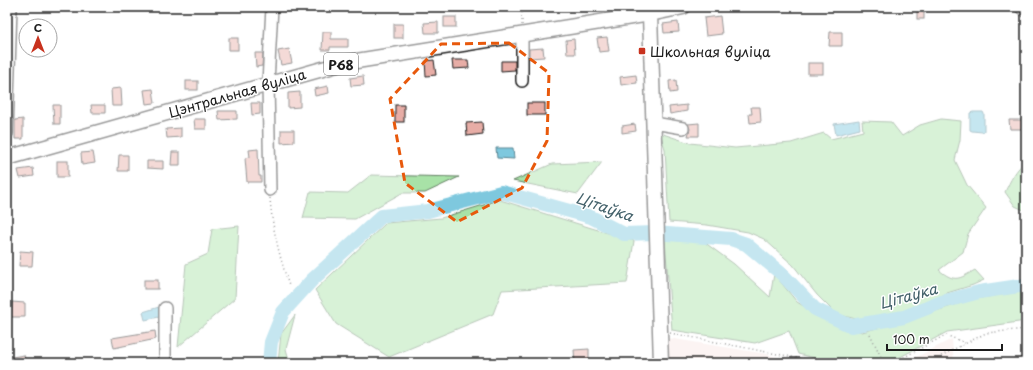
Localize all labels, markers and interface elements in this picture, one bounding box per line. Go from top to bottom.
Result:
north arrow [18,18,58,58]
text: С [34,19,42,36]
place label: Школьная вуліца [650,41,771,62]
marker: Школьная вуліца [637,46,647,56]
road number: Р68 [324,53,358,75]
street label: Цэнтральная вуліца [166,63,309,123]
water label: Цітаўка [573,186,637,227]
water label: Цітаўка [877,276,940,314]
scale bar [887,326,1002,352]
text: 100 m [893,330,930,348]

